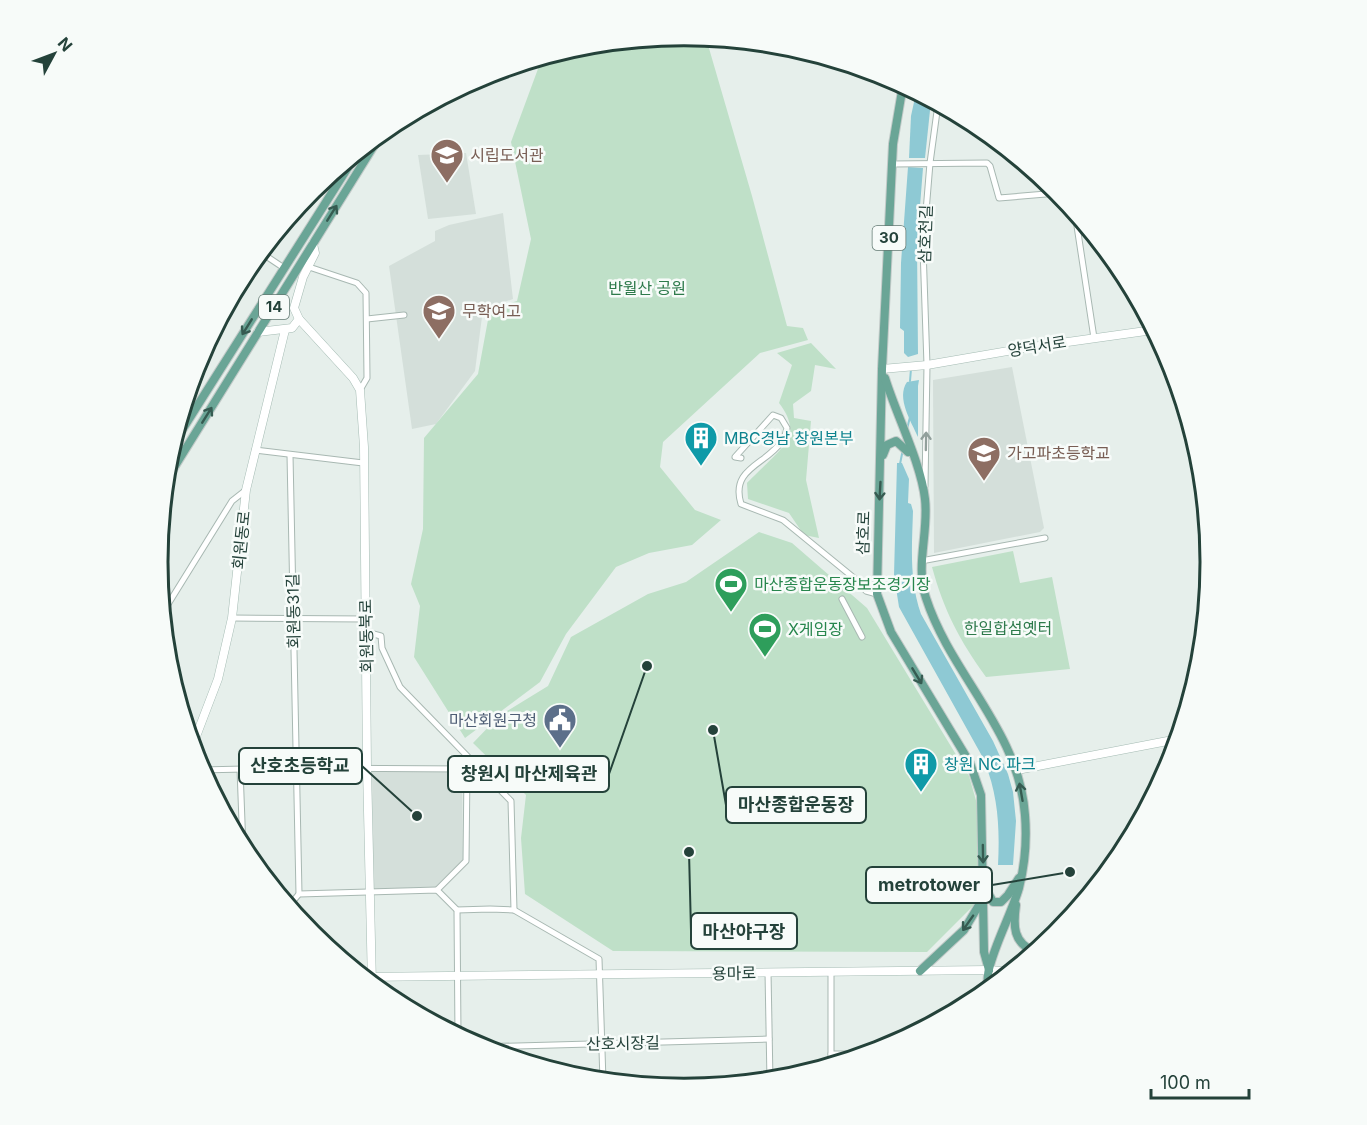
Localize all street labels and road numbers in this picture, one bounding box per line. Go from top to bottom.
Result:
street label: 삼호천길 [914,204,936,264]
road number: 30 [872,226,906,250]
road number: 14 [259,295,289,319]
street label: 양덕서로 [1006,331,1068,360]
street label: 회원동로 [228,509,254,570]
street label: 삼호로 [852,510,874,555]
street label: 회원동31길 [282,573,304,649]
street label: 회원동북로 [355,599,377,673]
street label: 용마로 [712,963,757,983]
street label: 산호시장길 [586,1032,660,1054]

